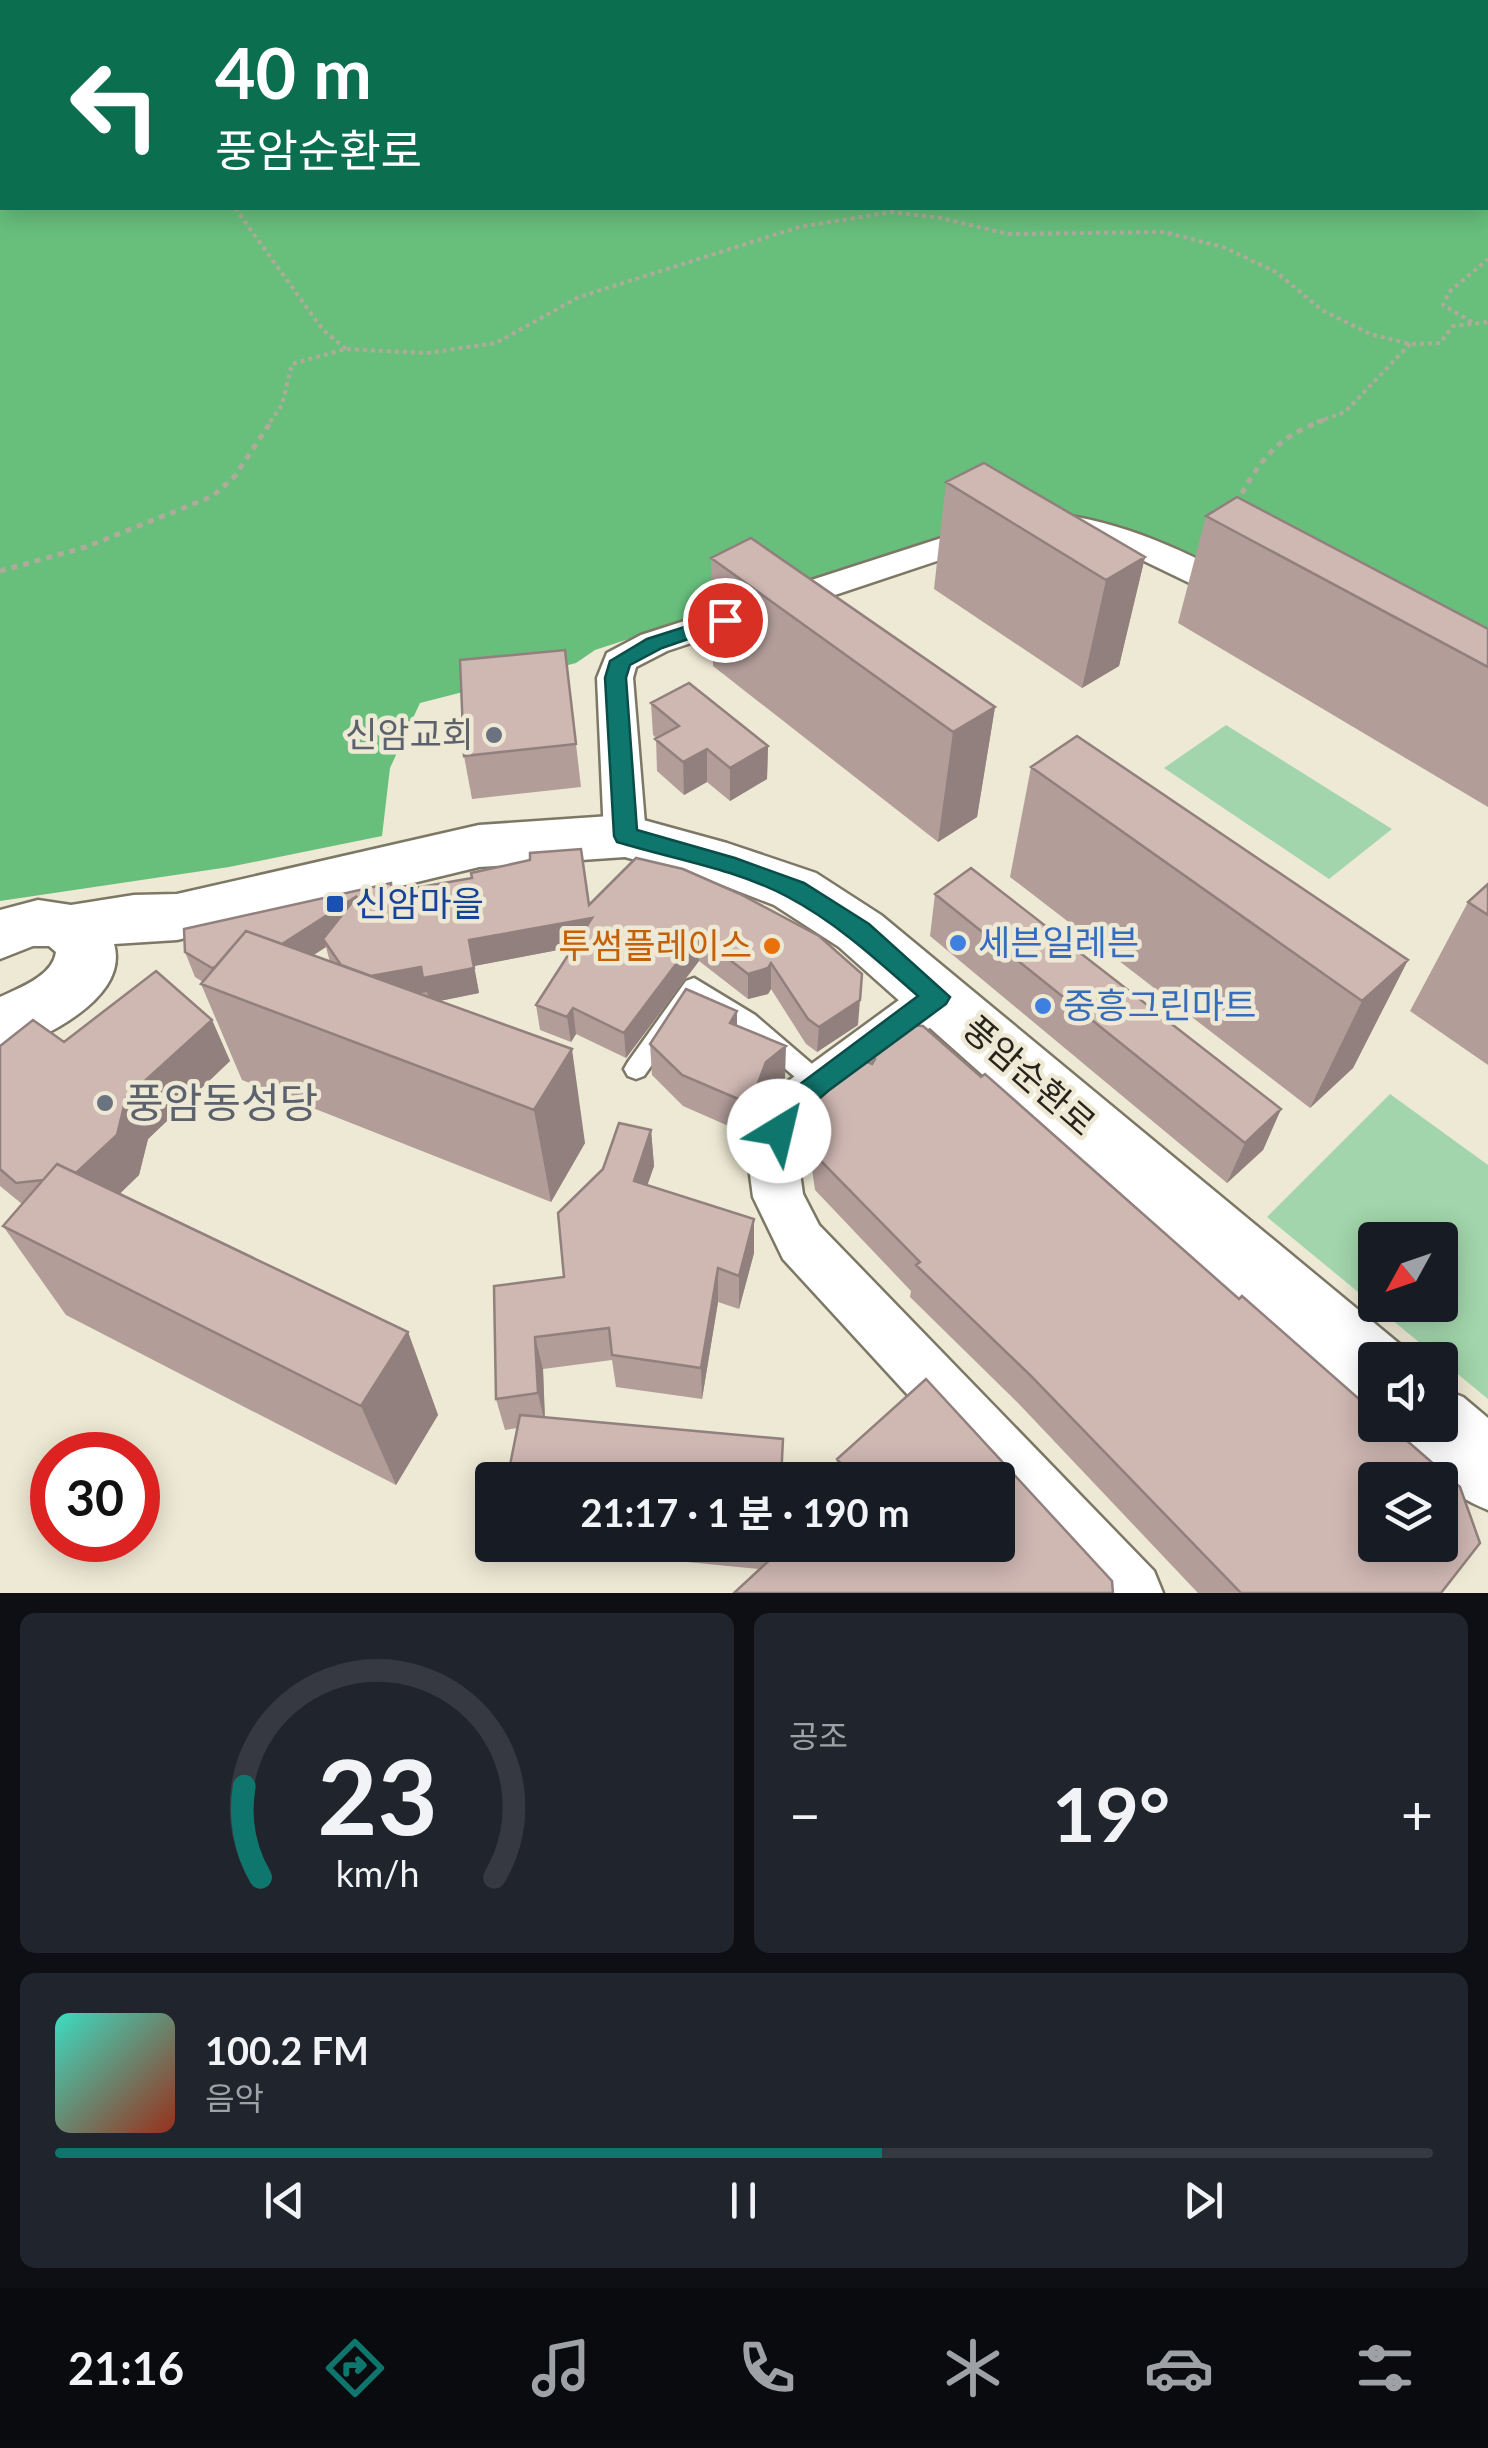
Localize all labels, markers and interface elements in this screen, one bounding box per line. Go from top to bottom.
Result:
text: 40 m [215,30,372,114]
icon: left [50,40,180,170]
text: 풍암순환로 [215,123,422,177]
pin [683,578,768,663]
icon: arrive [698,593,753,648]
place label: 신암교회 [345,712,474,754]
marker: 신암교회 [483,724,505,746]
place label: 신암마을 [355,881,484,923]
marker: 신암마을 [324,893,346,915]
place label: 세븐일레븐 [978,920,1139,962]
place label: 투썸플레이스 [559,923,752,965]
marker: 세븐일레븐 [947,932,969,954]
marker: 투썸플레이스 [761,935,783,957]
place label: 중흥그린마트 [1063,983,1256,1025]
marker: 중흥그린마트 [1032,995,1054,1017]
street label: 풍암순환로 [956,1006,1105,1143]
place label: 풍암동성당 [125,1077,318,1127]
position arrow [727,1079,831,1183]
marker: 풍암동성당 [94,1092,116,1114]
north arrow [1358,1222,1458,1322]
map controls [1358,1222,1458,1562]
button: sound [1358,1342,1458,1442]
speed limit sign: 30 [30,1432,160,1562]
button: layers [1358,1462,1458,1562]
text: 21:17 · 1 분 · 190 m [580,1489,910,1535]
text: 공조 [789,1716,848,1755]
text: 23 [317,1732,437,1857]
text: 19° [1052,1768,1170,1858]
text: − [789,1781,821,1847]
text: + [1401,1781,1433,1847]
text: km/h [335,1852,419,1895]
text: 100.2 FM [205,2027,369,2073]
text: 음악 [205,2078,264,2117]
icon: previous [257,2173,312,2228]
icon: pause [716,2173,771,2228]
icon: next [1176,2173,1231,2228]
icon: directions [320,2333,390,2403]
icon: music [526,2333,596,2403]
icon: phone [732,2333,802,2403]
icon: climate [938,2333,1008,2403]
icon: car [1144,2333,1214,2403]
icon: filters [1350,2333,1420,2403]
text: 21:16 [68,2341,184,2395]

